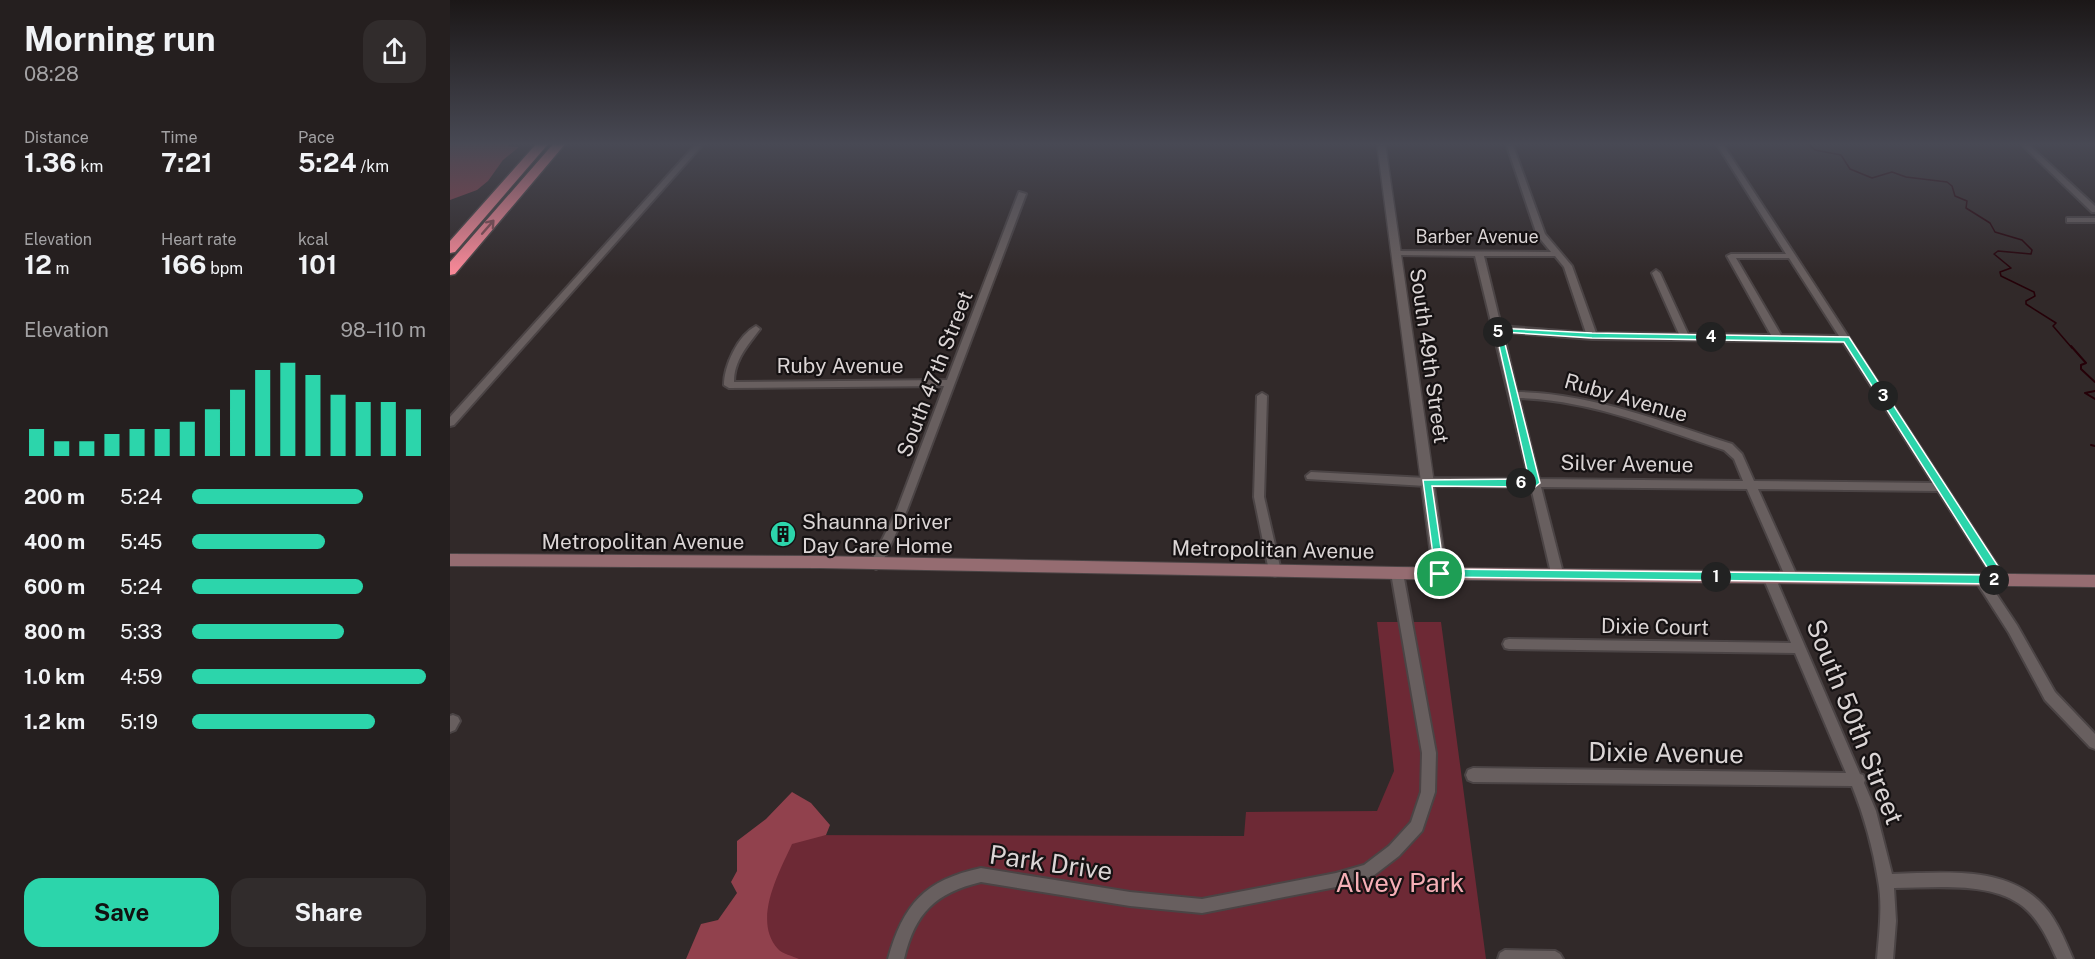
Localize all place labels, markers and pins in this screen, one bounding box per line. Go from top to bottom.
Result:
pin: 5 [1483,317,1513,347]
pin: 4 [1696,322,1726,352]
pin: 3 [1868,381,1898,411]
pin: 6 [1506,468,1536,498]
place label: Shaunna Driver Day Care Home [802,509,953,558]
building icon: Shaunna Driver Day Care Home [768,519,798,549]
pin [1414,548,1465,599]
pin: 1 [1701,562,1731,592]
pin: 2 [1979,565,2009,595]

